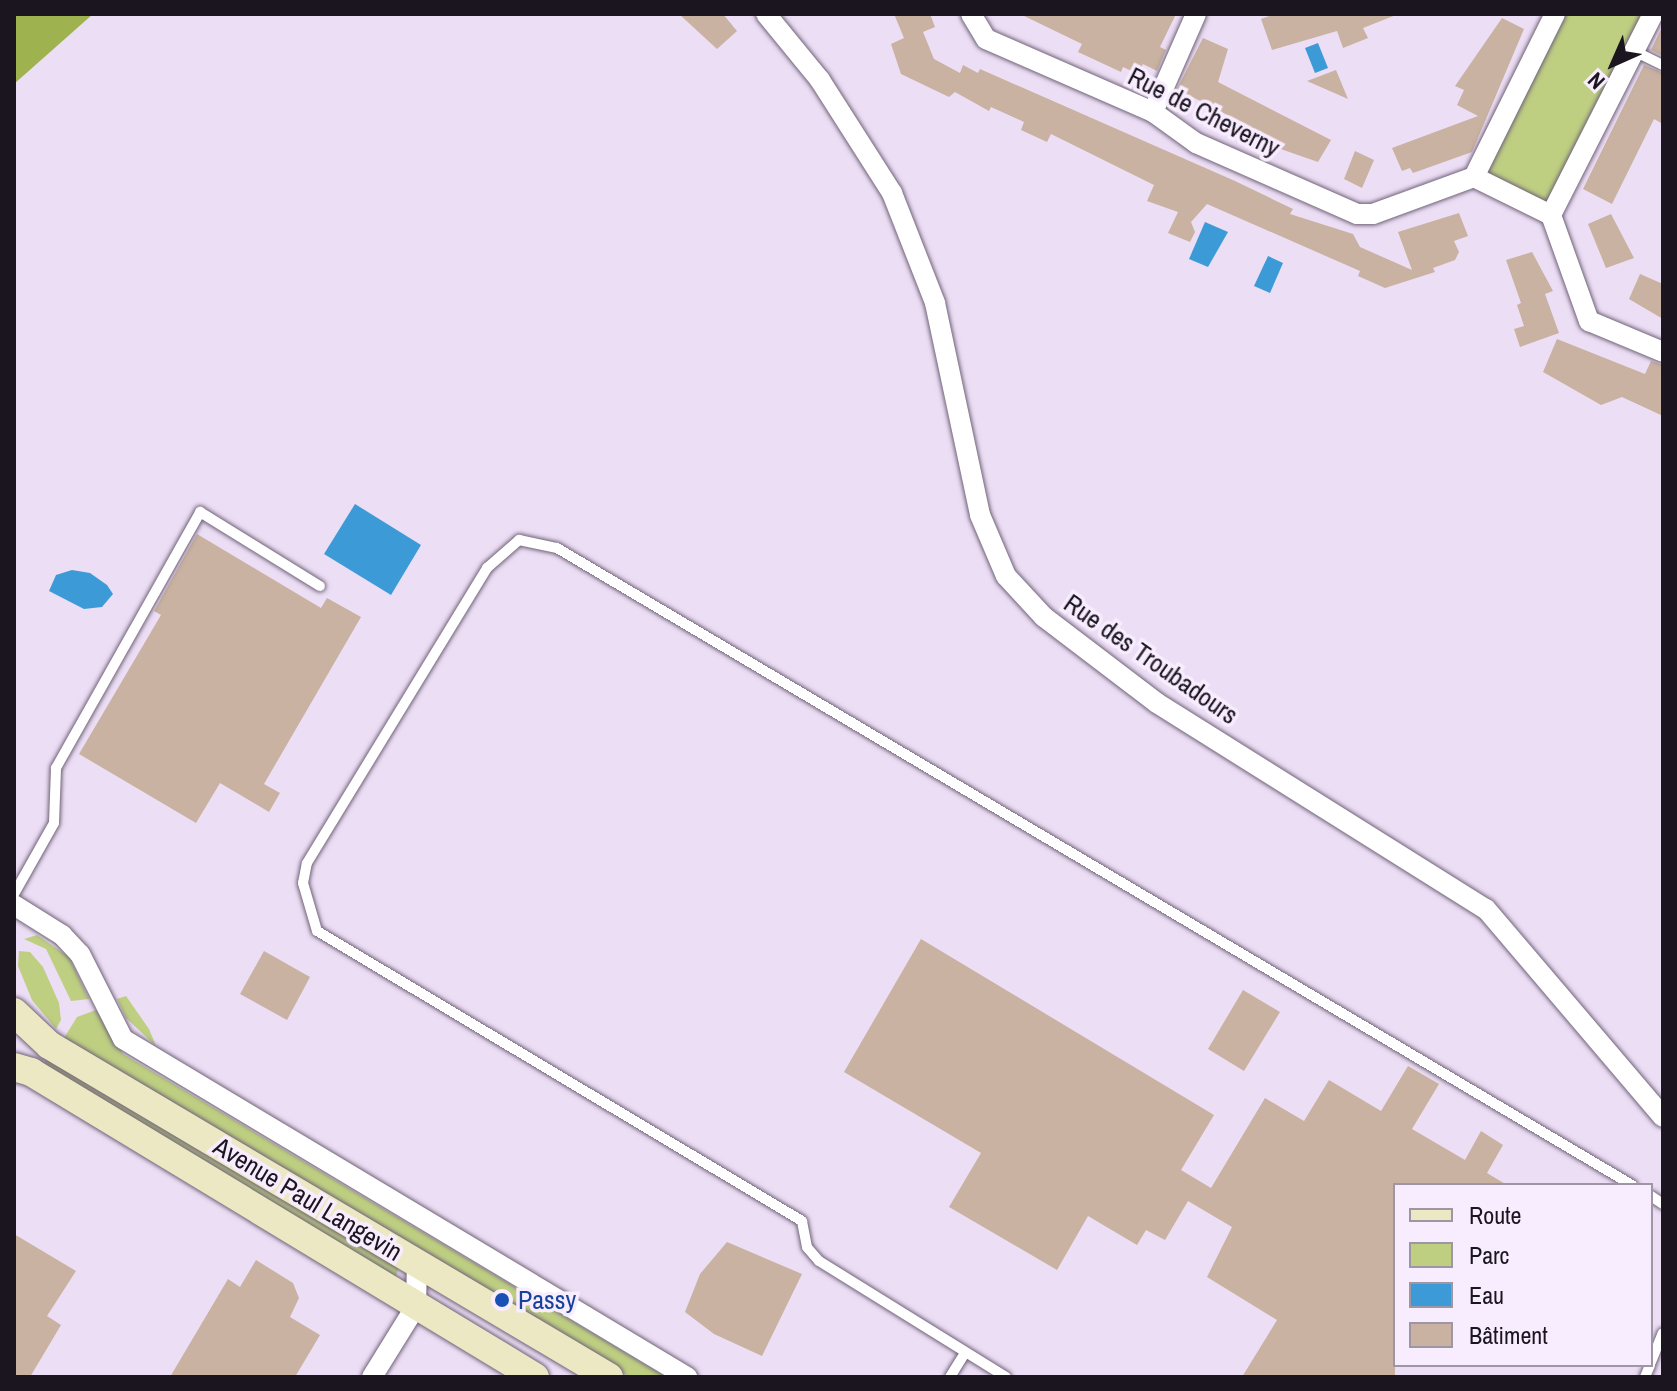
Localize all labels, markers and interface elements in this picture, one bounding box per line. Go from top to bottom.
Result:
north arrow [1573,24,1653,104]
street label: Rue de Cheverny [1123,60,1285,164]
text: N [1581,66,1611,96]
street label: Rue des Troubadours [1058,587,1244,731]
street label: Avenue Paul Langevin [208,1130,408,1268]
legend [1393,1183,1653,1367]
text: Route [1469,1199,1522,1231]
text: Parc [1469,1239,1509,1271]
text: Eau [1469,1279,1504,1311]
place label: Passy [518,1284,576,1316]
marker: Passy [493,1291,511,1309]
text: Bâtiment [1469,1319,1548,1351]

